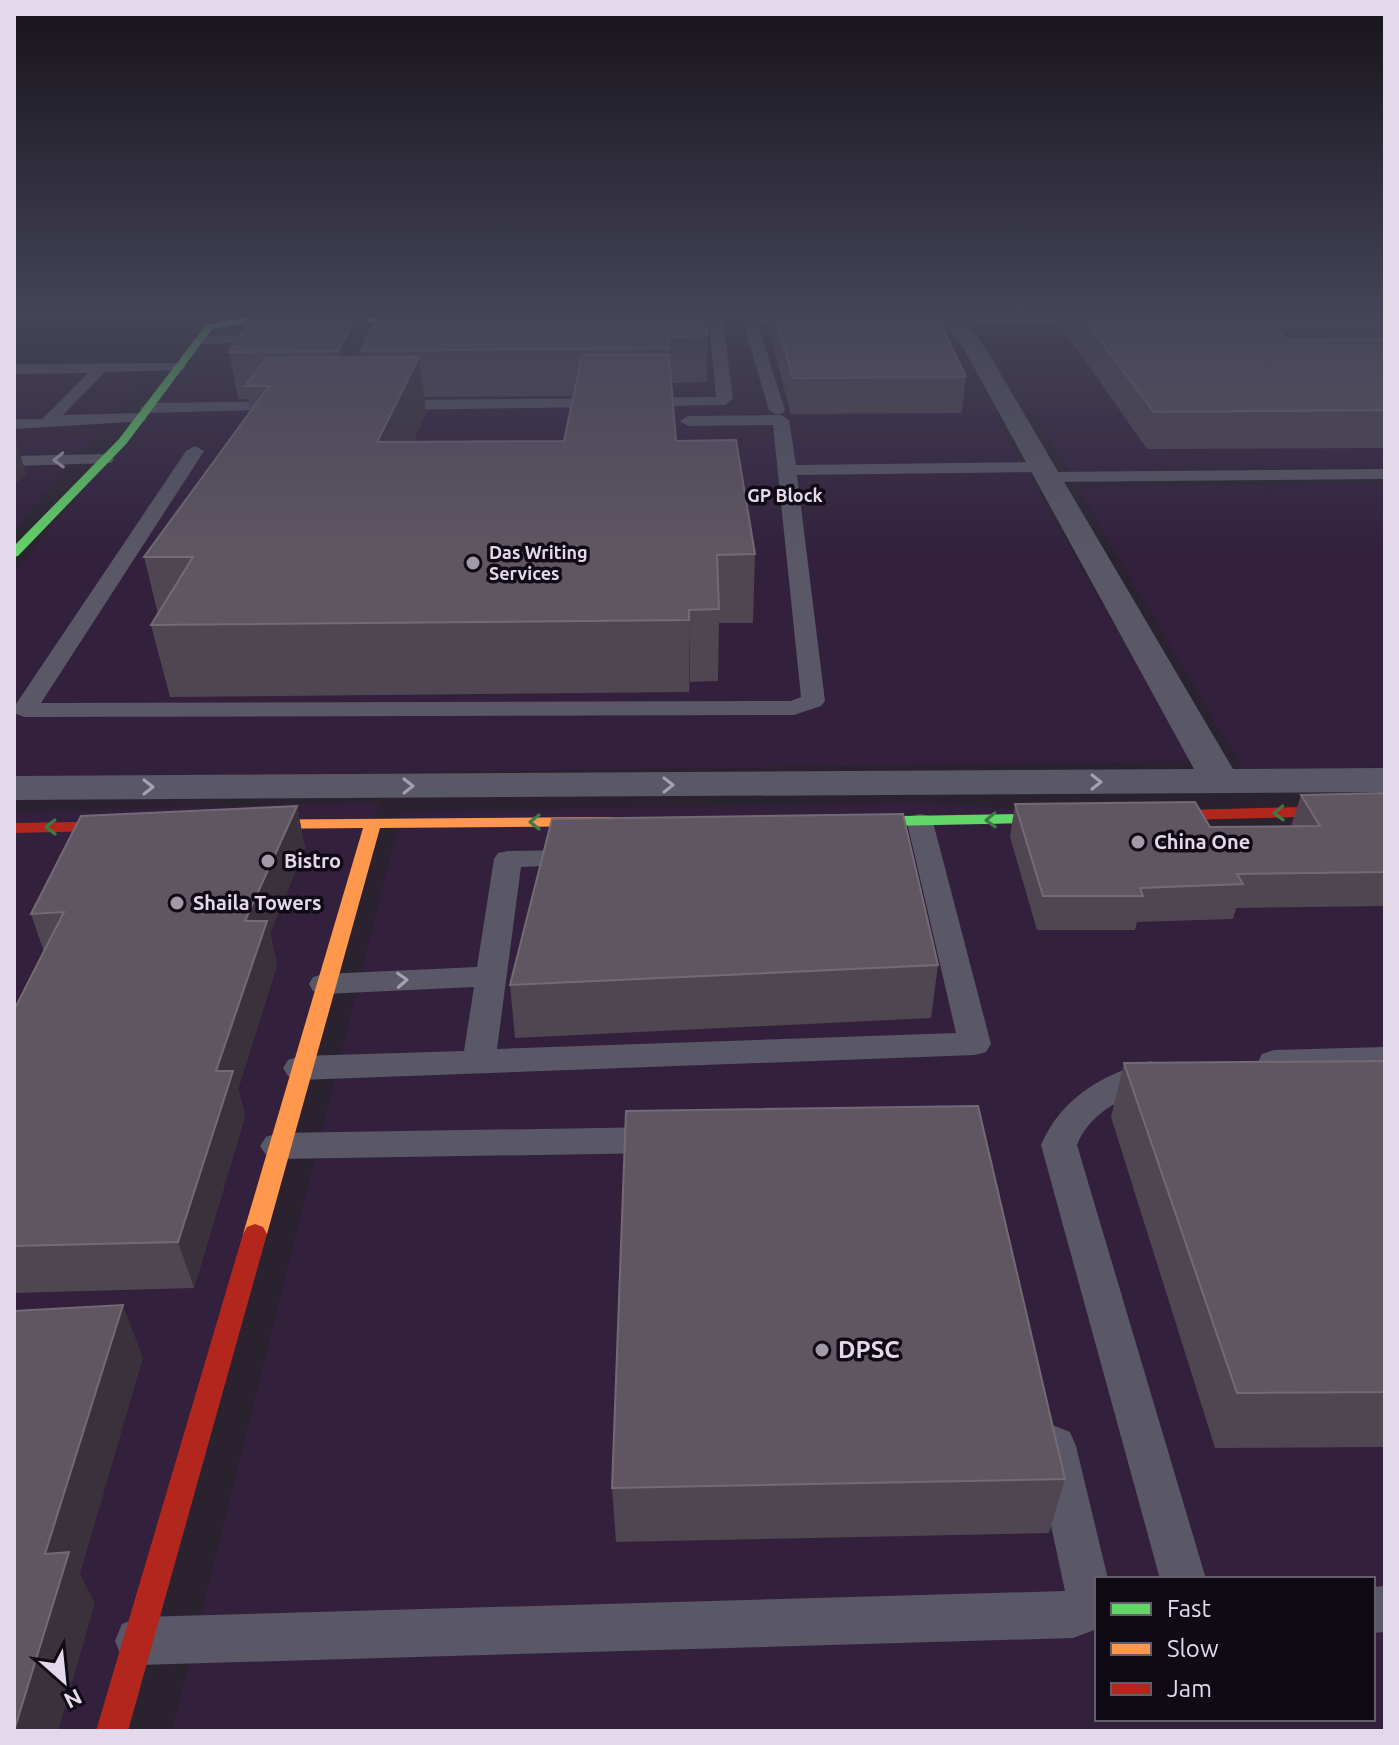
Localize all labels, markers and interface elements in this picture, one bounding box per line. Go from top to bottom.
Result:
one-way arrow [52,451,65,468]
district label: GP Block [747,485,823,505]
place label: Das Writing Services [489,542,588,583]
marker: Das Writing Services [464,554,482,572]
one-way arrow [1090,773,1103,791]
one-way arrow [662,776,675,794]
one-way arrow [402,777,415,795]
one-way arrow [142,778,155,796]
one-way arrow [1272,804,1285,821]
one-way arrow [984,812,997,829]
one-way arrow [528,813,541,831]
one-way arrow [44,818,57,836]
place label: China One [1154,830,1250,853]
marker: China One [1129,833,1147,851]
place label: Bistro [284,849,341,872]
marker: Bistro [259,852,277,870]
place label: Shaila Towers [193,891,322,914]
marker: Shaila Towers [168,894,186,912]
one-way arrow [396,972,409,989]
place label: DPSC [838,1336,900,1363]
marker: DPSC [813,1341,831,1359]
legend [1095,1577,1375,1721]
text: Fast [1167,1595,1211,1622]
text: Slow [1167,1635,1219,1662]
north arrow [24,1641,104,1721]
text: Jam [1167,1675,1212,1702]
text: N [60,1684,86,1714]

